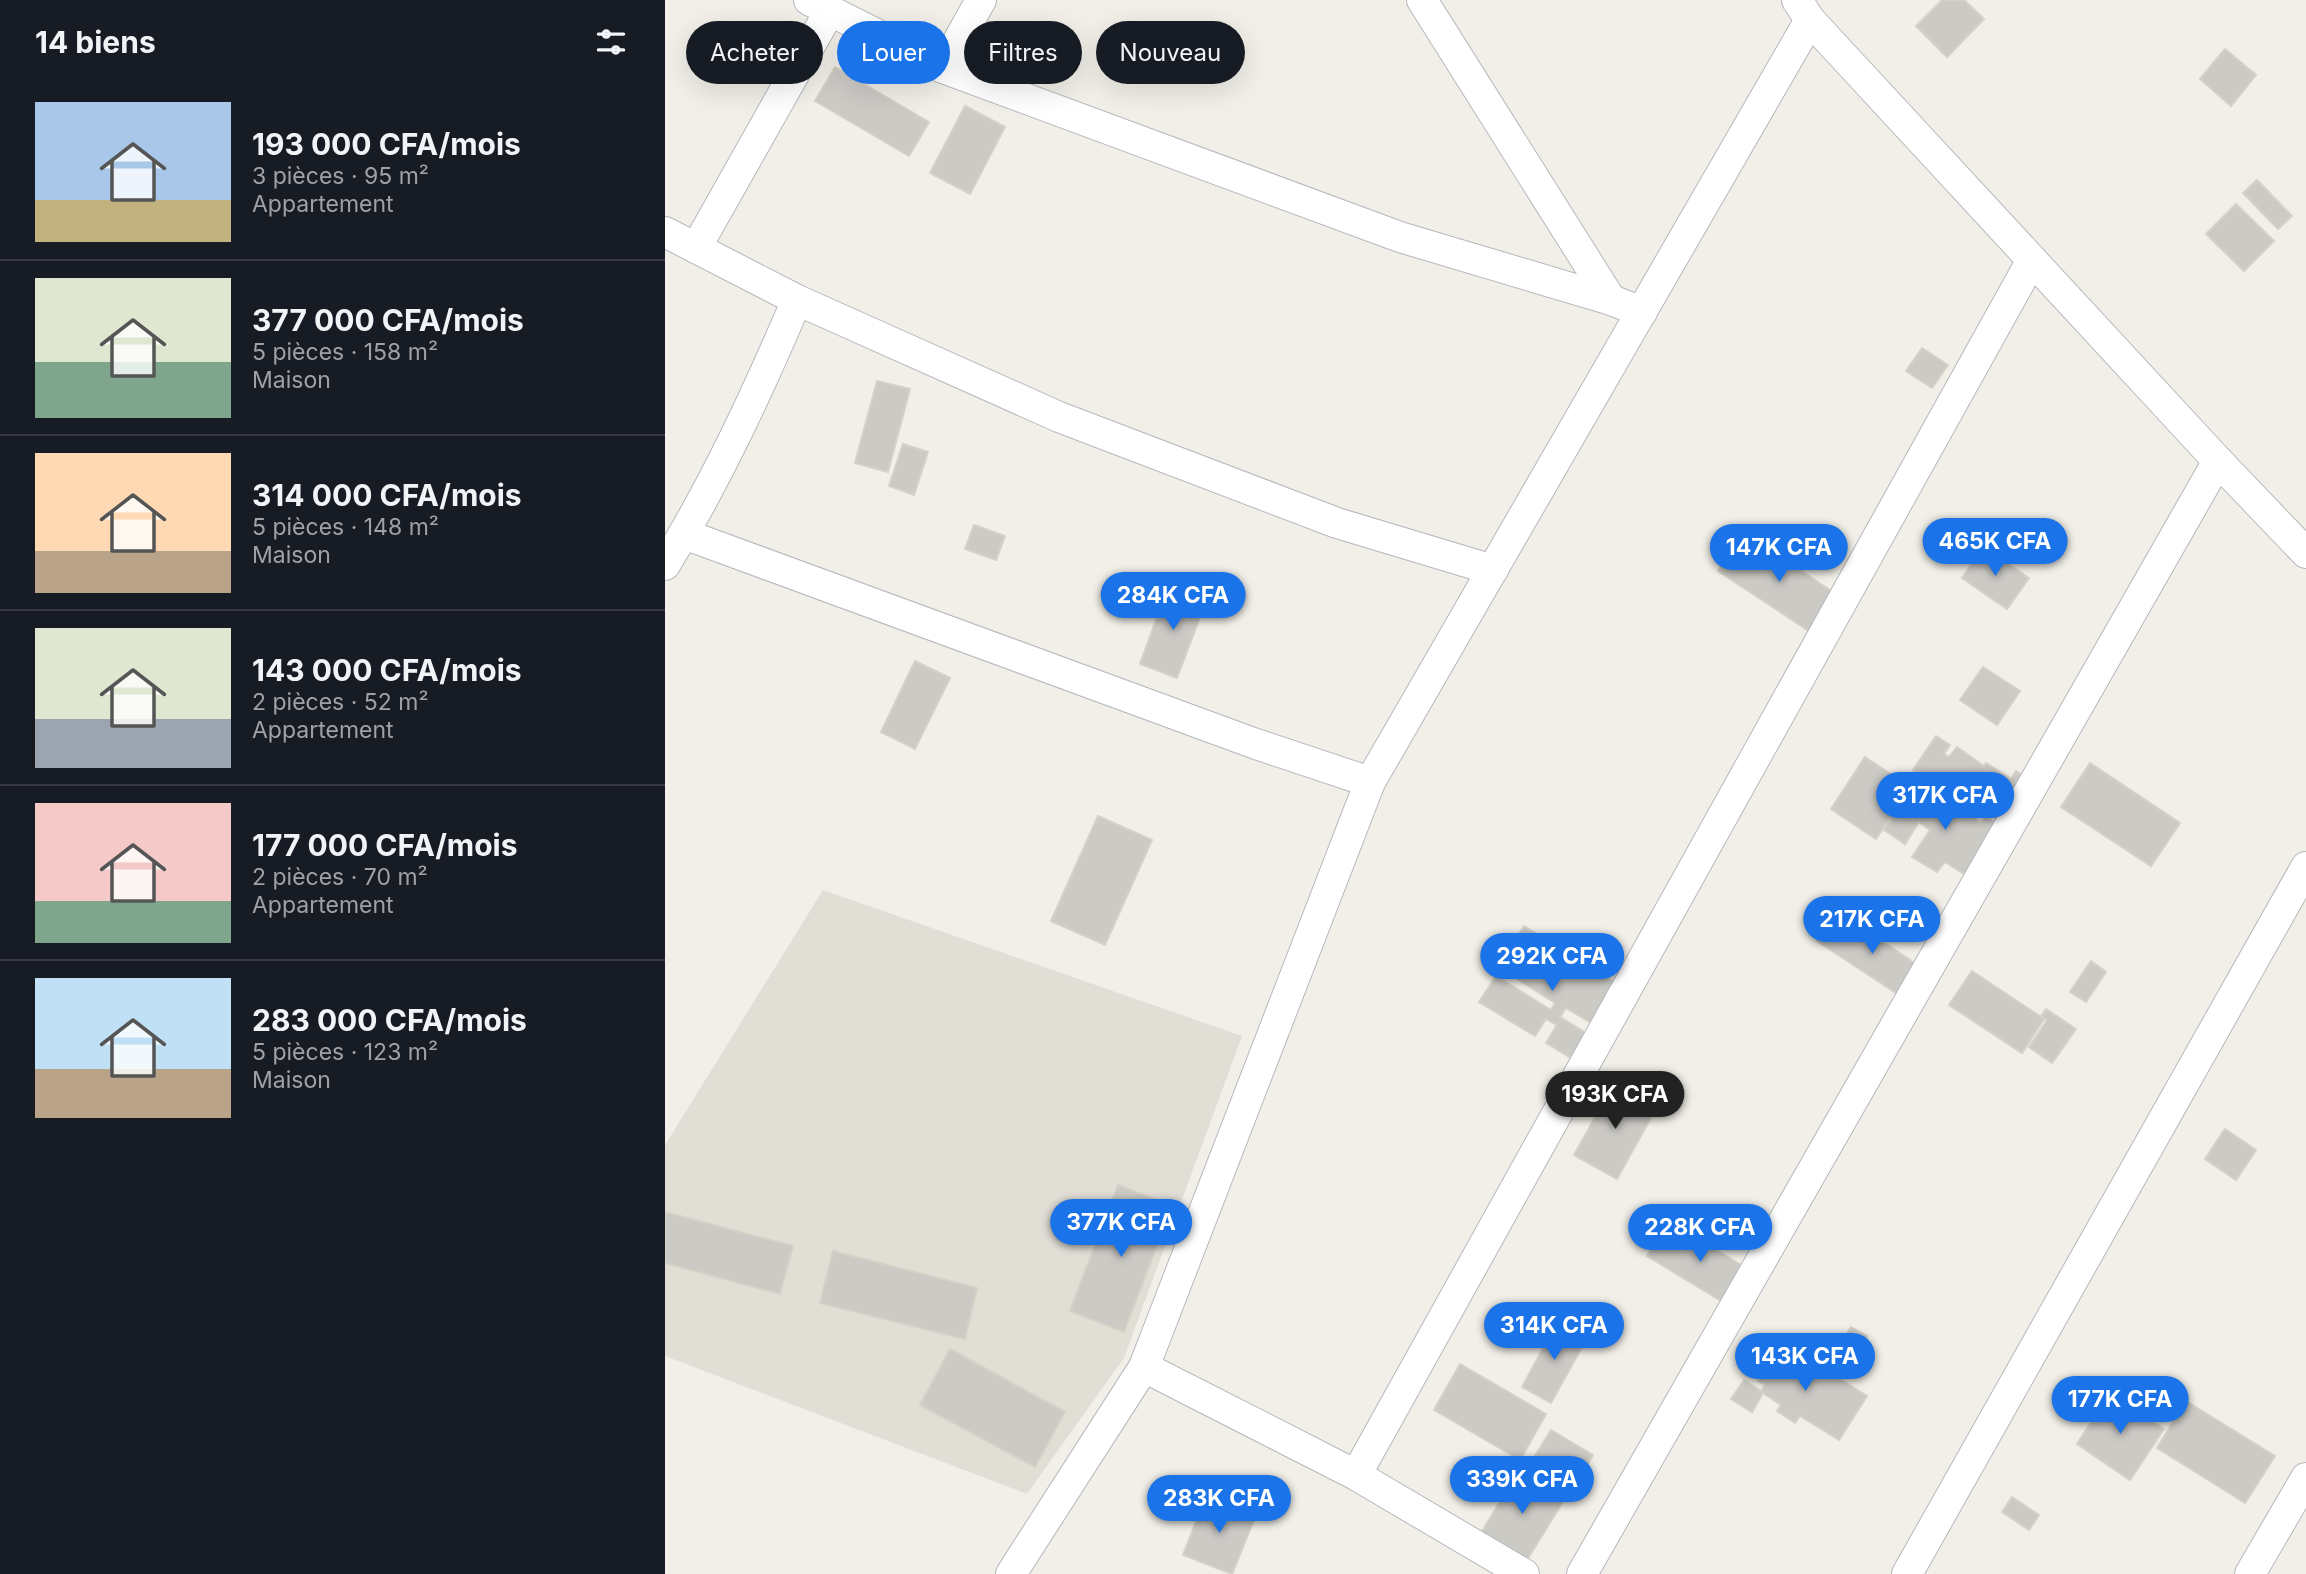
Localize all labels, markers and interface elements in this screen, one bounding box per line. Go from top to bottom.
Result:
chip: Acheter [686,21,823,84]
chip: Louer [837,21,950,84]
chip: Filtres [964,21,1082,84]
chip: Nouveau [1096,21,1245,84]
icon: filters [592,23,630,61]
text: 14 biens [35,24,156,60]
text: 193 000 CFA/mois [252,126,521,162]
icon: home [91,130,175,214]
text: 3 pièces · 95 m² [252,162,429,190]
text: Appartement [252,190,394,218]
text: 377 000 CFA/mois [252,302,524,338]
icon: home [91,306,175,390]
text: 5 pièces · 158 m² [252,338,438,366]
text: Maison [252,366,331,394]
text: 314 000 CFA/mois [252,477,522,513]
icon: home [91,481,175,565]
text: 5 pièces · 148 m² [252,513,439,541]
pin: 465K CFA [1923,518,2067,578]
pin: 147K CFA [1707,524,1851,584]
text: 465K CFA [1939,527,2051,555]
text: 147K CFA [1726,533,1832,561]
text: Maison [252,541,331,569]
pin: 284K CFA [1101,572,1245,632]
text: 284K CFA [1117,581,1229,609]
text: 143 000 CFA/mois [252,652,522,688]
icon: home [91,656,175,740]
text: 2 pièces · 52 m² [252,688,429,716]
text: Appartement [252,716,394,744]
pin: 317K CFA [1873,772,2017,832]
text: 317K CFA [1892,781,1998,809]
text: 177 000 CFA/mois [252,827,518,863]
icon: home [91,831,175,915]
text: 2 pièces · 70 m² [252,863,428,891]
text: Appartement [252,891,394,919]
pin: 217K CFA [1800,897,1944,956]
text: 217K CFA [1819,905,1925,933]
pin: 292K CFA [1480,934,1624,993]
text: 292K CFA [1496,942,1608,970]
text: 283 000 CFA/mois [252,1002,527,1038]
icon: home [91,1006,175,1090]
text: 5 pièces · 123 m² [252,1038,438,1066]
text: Maison [252,1066,331,1094]
pin: 193K CFA [1543,1072,1687,1131]
text: 193K CFA [1561,1080,1669,1108]
pin: 377K CFA [1049,1200,1193,1259]
pin: 228K CFA [1628,1204,1772,1264]
text: 377K CFA [1066,1208,1176,1236]
text: 228K CFA [1644,1213,1756,1241]
pin: 314K CFA [1482,1302,1626,1362]
text: 314K CFA [1500,1311,1608,1339]
pin: 143K CFA [1733,1334,1877,1393]
text: 143K CFA [1751,1342,1859,1370]
pin: 177K CFA [2048,1376,2192,1436]
text: 177K CFA [2068,1385,2172,1413]
pin: 339K CFA [1450,1456,1594,1516]
text: 339K CFA [1466,1465,1578,1493]
pin: 283K CFA [1147,1476,1291,1535]
text: 283K CFA [1163,1484,1275,1512]

